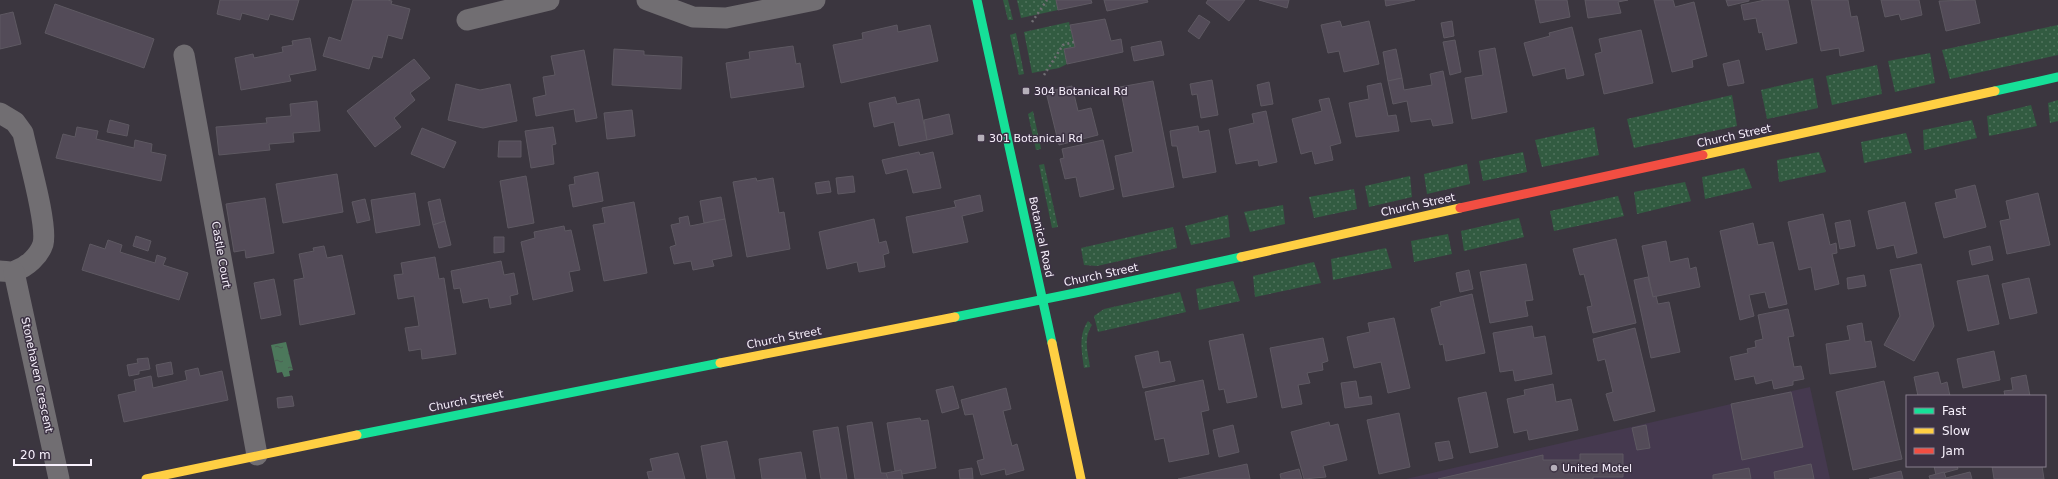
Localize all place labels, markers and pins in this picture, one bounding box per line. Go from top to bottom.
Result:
place label: 304 Botanical Rd [1034,85,1128,98]
marker: 304 Botanical Rd [1021,86,1031,96]
place label: 301 Botanical Rd [989,132,1083,145]
marker: 301 Botanical Rd [976,133,986,143]
place label: United Motel [1562,462,1632,475]
marker: United Motel [1549,463,1559,473]

